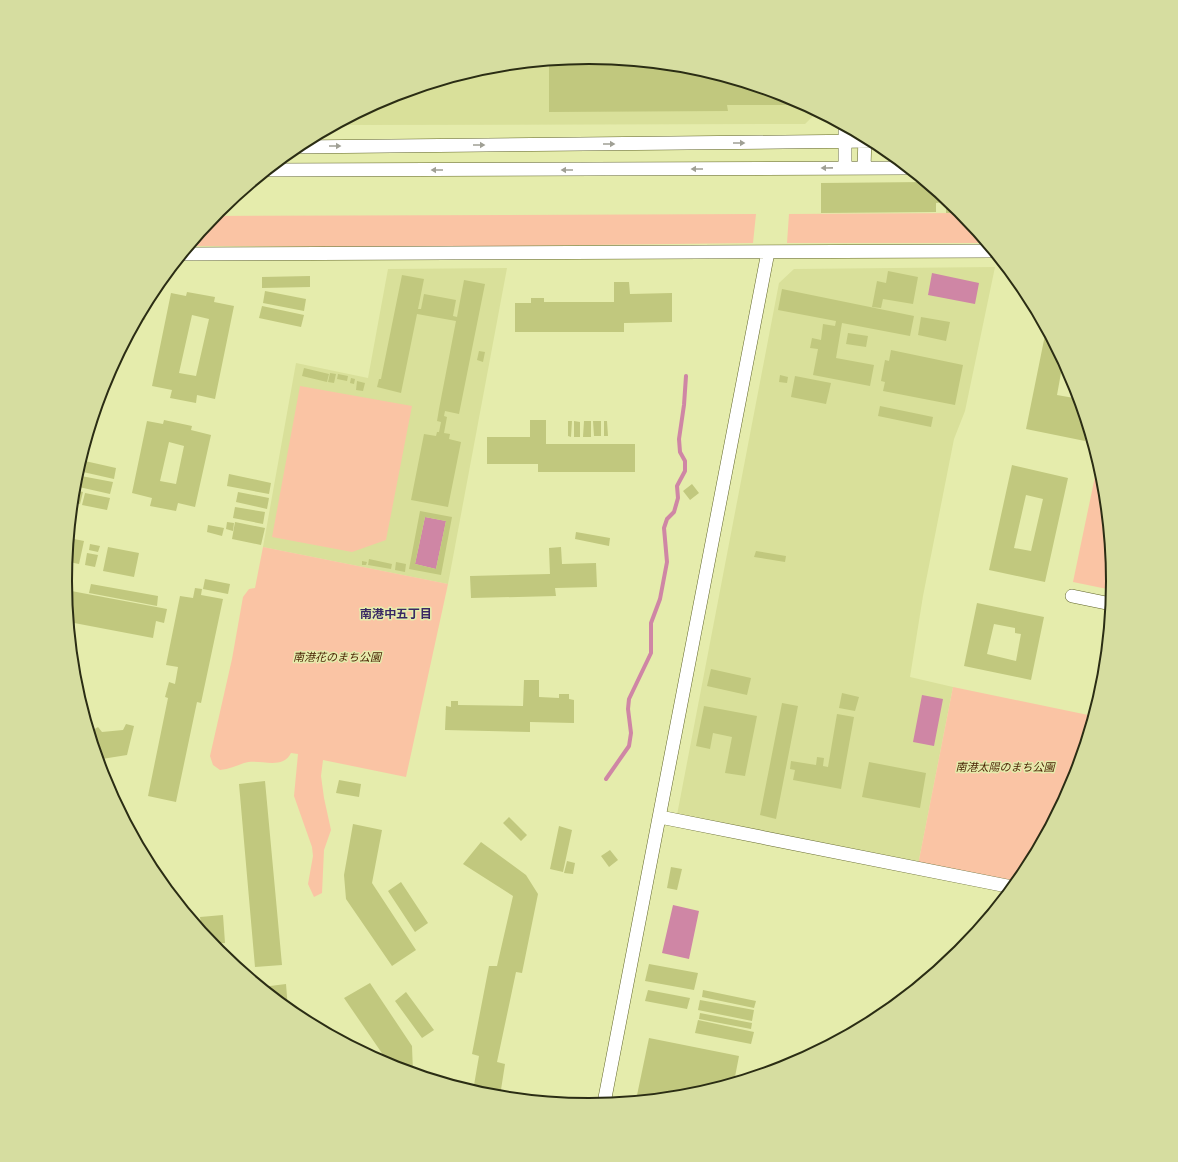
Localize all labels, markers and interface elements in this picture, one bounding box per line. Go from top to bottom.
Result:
one-way arrow [733,140,746,146]
one-way arrow [603,141,616,147]
one-way arrow [473,142,486,148]
one-way arrow [329,143,342,149]
one-way arrow [820,165,833,171]
one-way arrow [690,166,703,172]
one-way arrow [430,167,443,173]
one-way arrow [560,167,573,173]
district label: 南港中五丁目 [360,607,432,621]
park label: 南港花のまち公園 [293,651,383,663]
park label: 南港太陽のまち公園 [956,761,1056,773]

